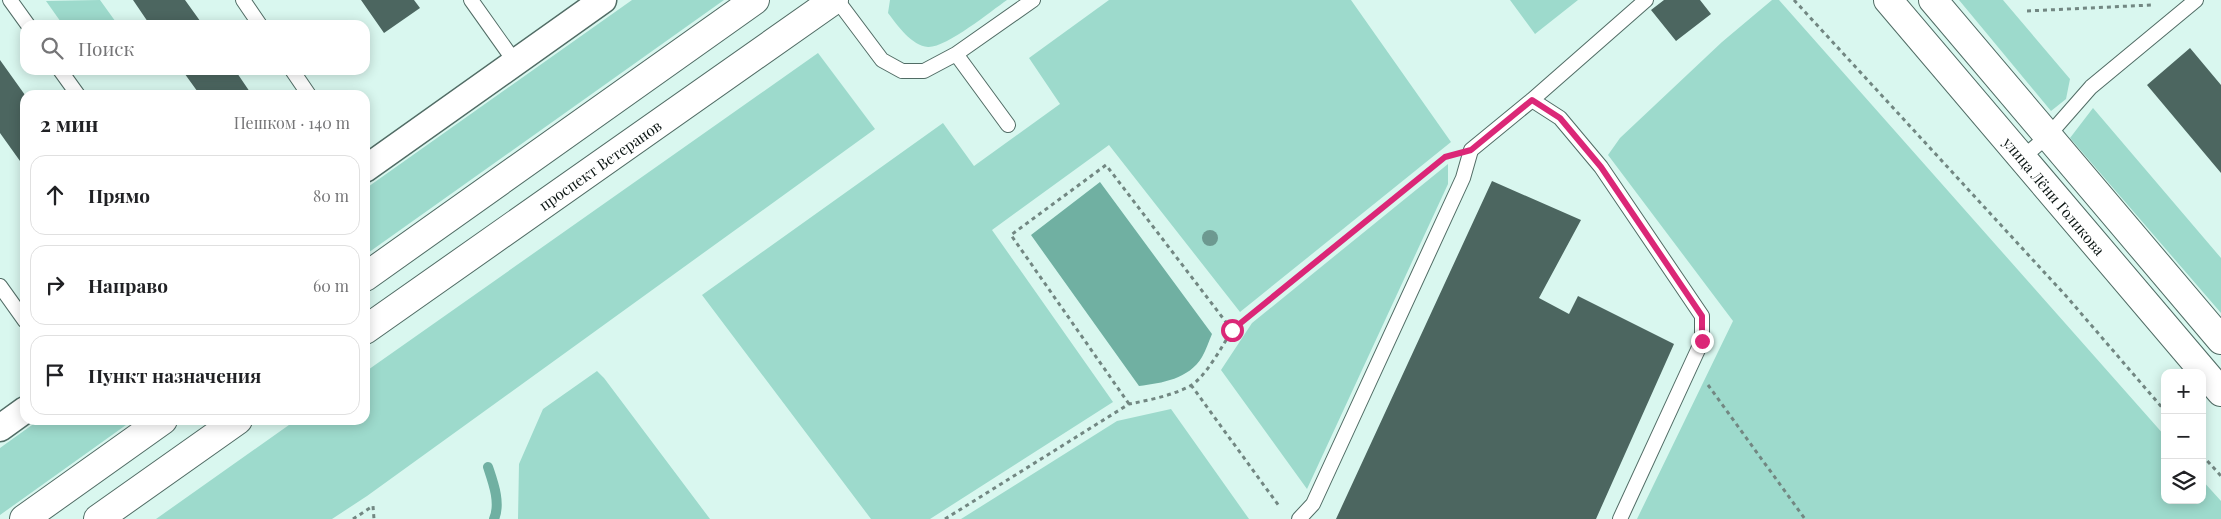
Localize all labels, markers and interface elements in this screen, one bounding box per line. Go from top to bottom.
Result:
search box [20,20,370,75]
icon: search [38,34,66,62]
text: Поиск [78,35,134,61]
text: 2 мин [40,109,98,137]
text: Пешком · 140 m [234,112,350,133]
street label: проспект Ветеранов [535,115,665,215]
street label: улица Лёни Голикова [1998,132,2110,260]
icon: ahead [41,181,69,209]
text: Прямо [88,182,150,208]
text: 80 m [313,185,349,206]
icon: right [41,271,69,299]
text: Направо [88,272,168,298]
text: 60 m [313,275,349,296]
route start [1221,319,1244,342]
route end [1691,330,1714,353]
icon: arrive [41,361,69,389]
text: Пункт назначения [88,362,261,388]
map controls [2161,369,2206,504]
button: + [2161,369,2206,414]
button: − [2161,414,2206,459]
button: layers [2161,459,2206,504]

